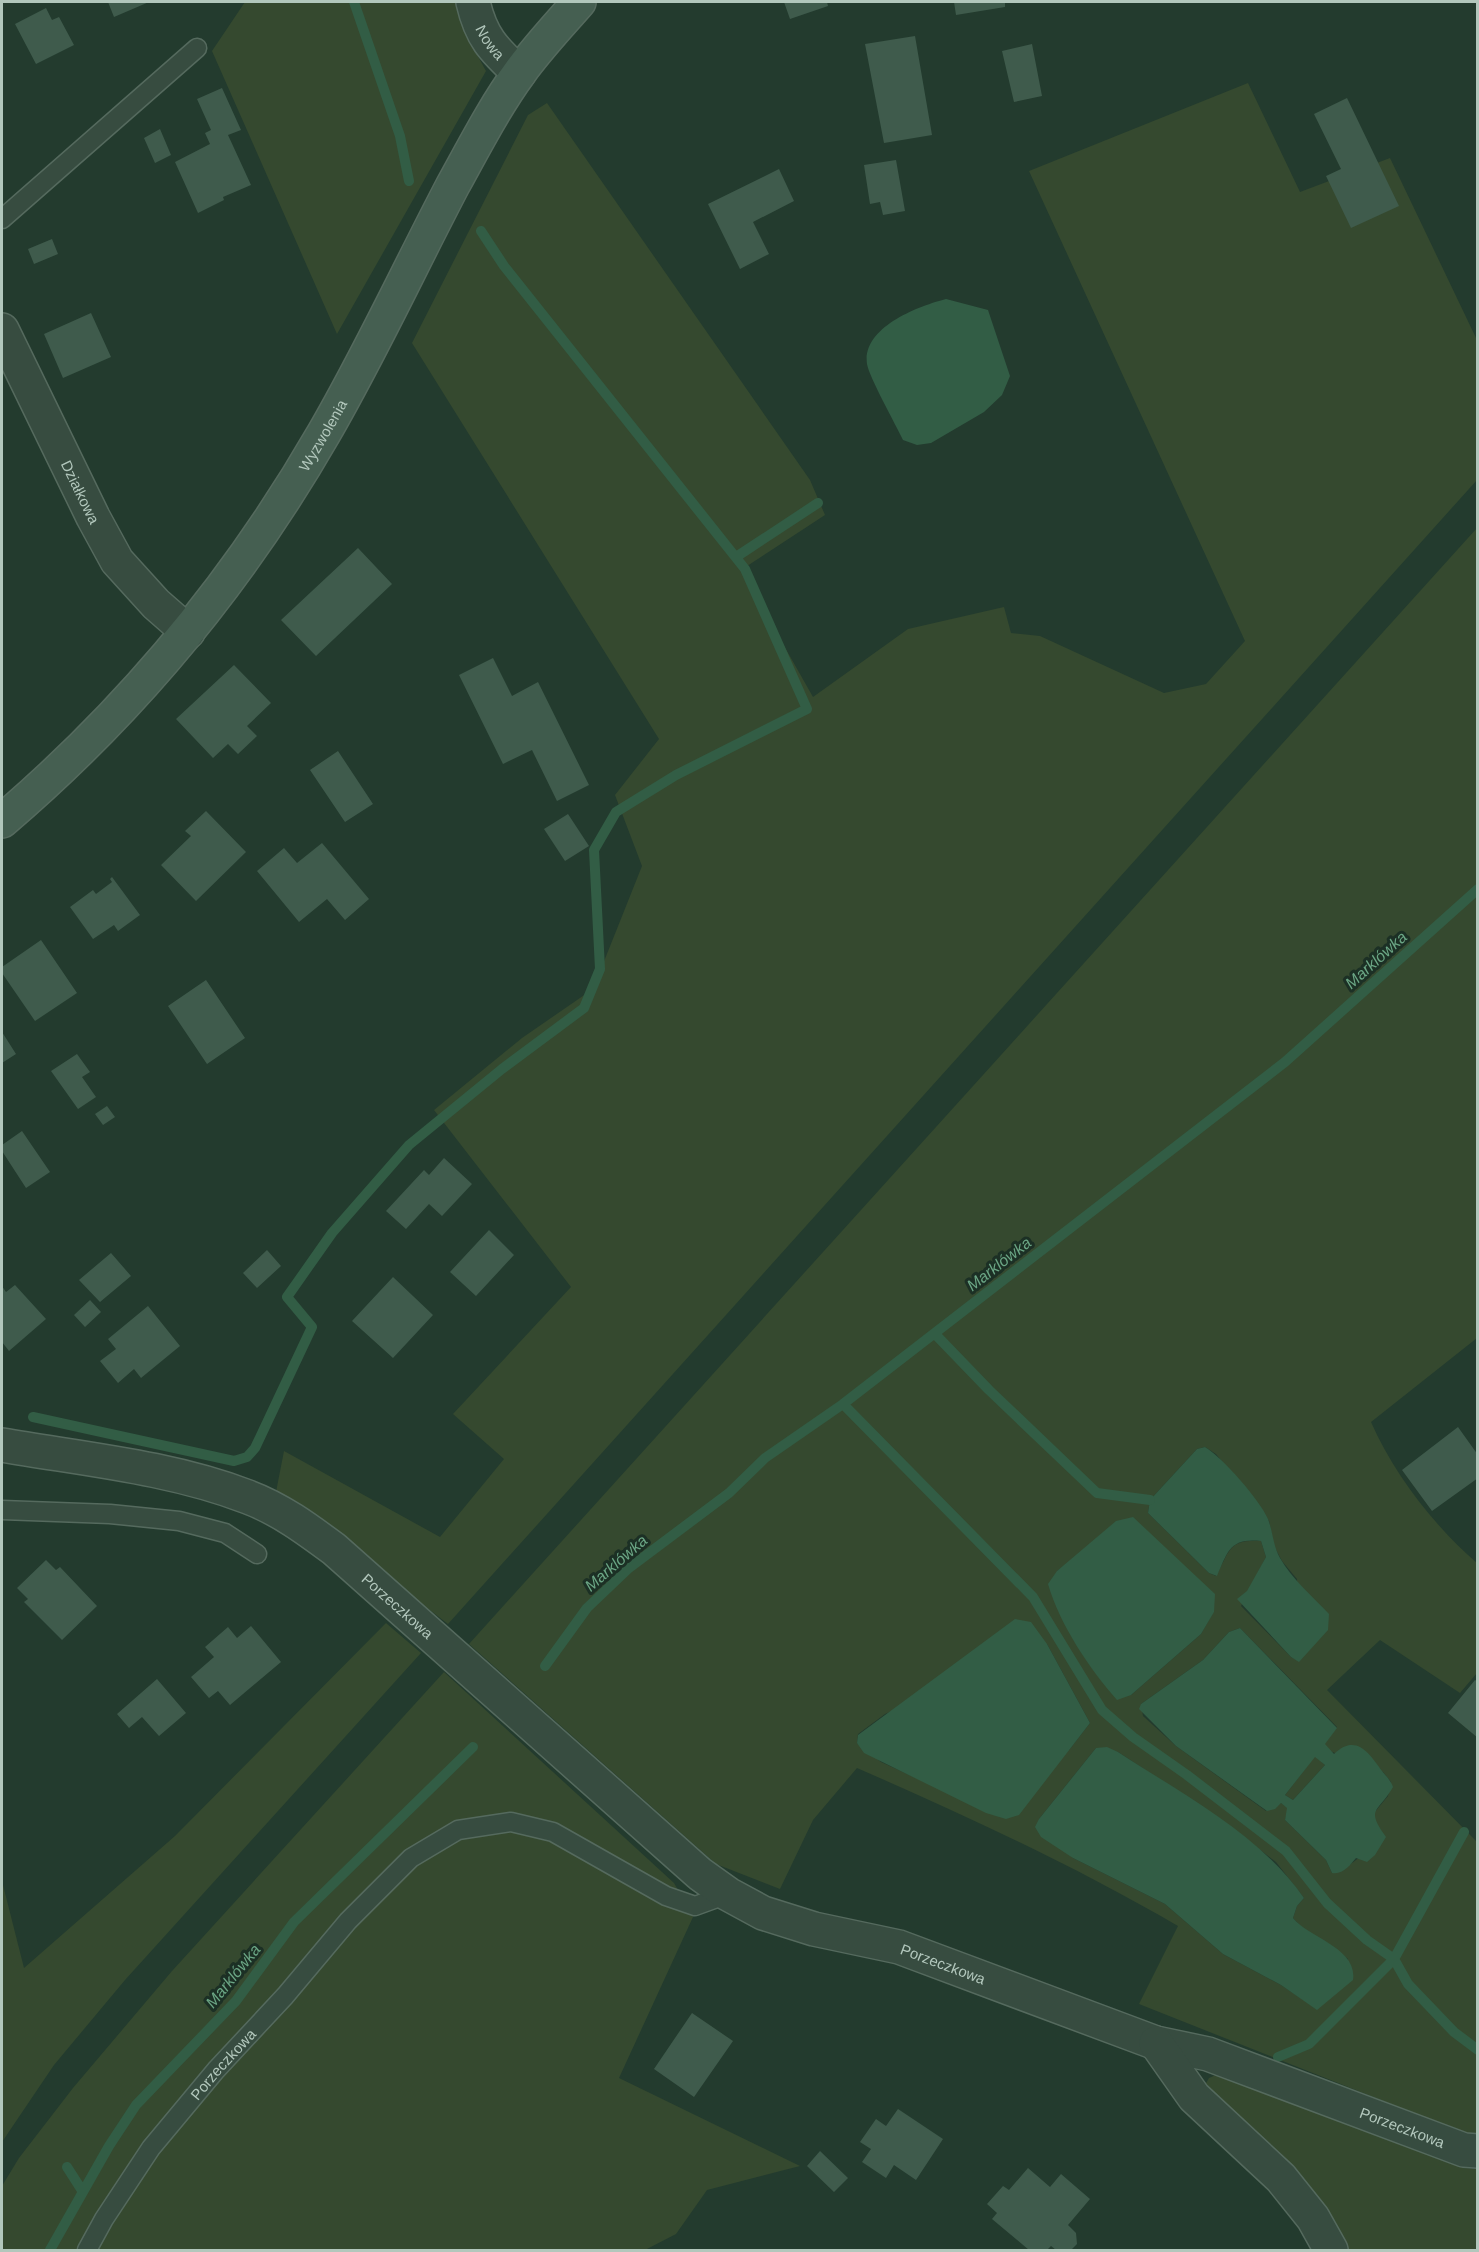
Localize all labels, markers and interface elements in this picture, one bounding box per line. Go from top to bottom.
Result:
street label: Nowa [473,22,509,63]
street label: Wyzwolenia [295,396,350,474]
street label: Działkowa [58,457,104,527]
water label: Marklówka [1342,928,1410,992]
water label: Marklówka [964,1234,1034,1294]
water label: Marklówka [582,1531,651,1594]
street label: Porzeczkowa [359,1570,437,1642]
street label: Porzeczkowa [898,1940,989,1987]
water label: Marklówka [202,1941,264,2011]
street label: Porzeczkowa [187,2025,259,2103]
street label: Porzeczkowa [1358,2103,1448,2151]

